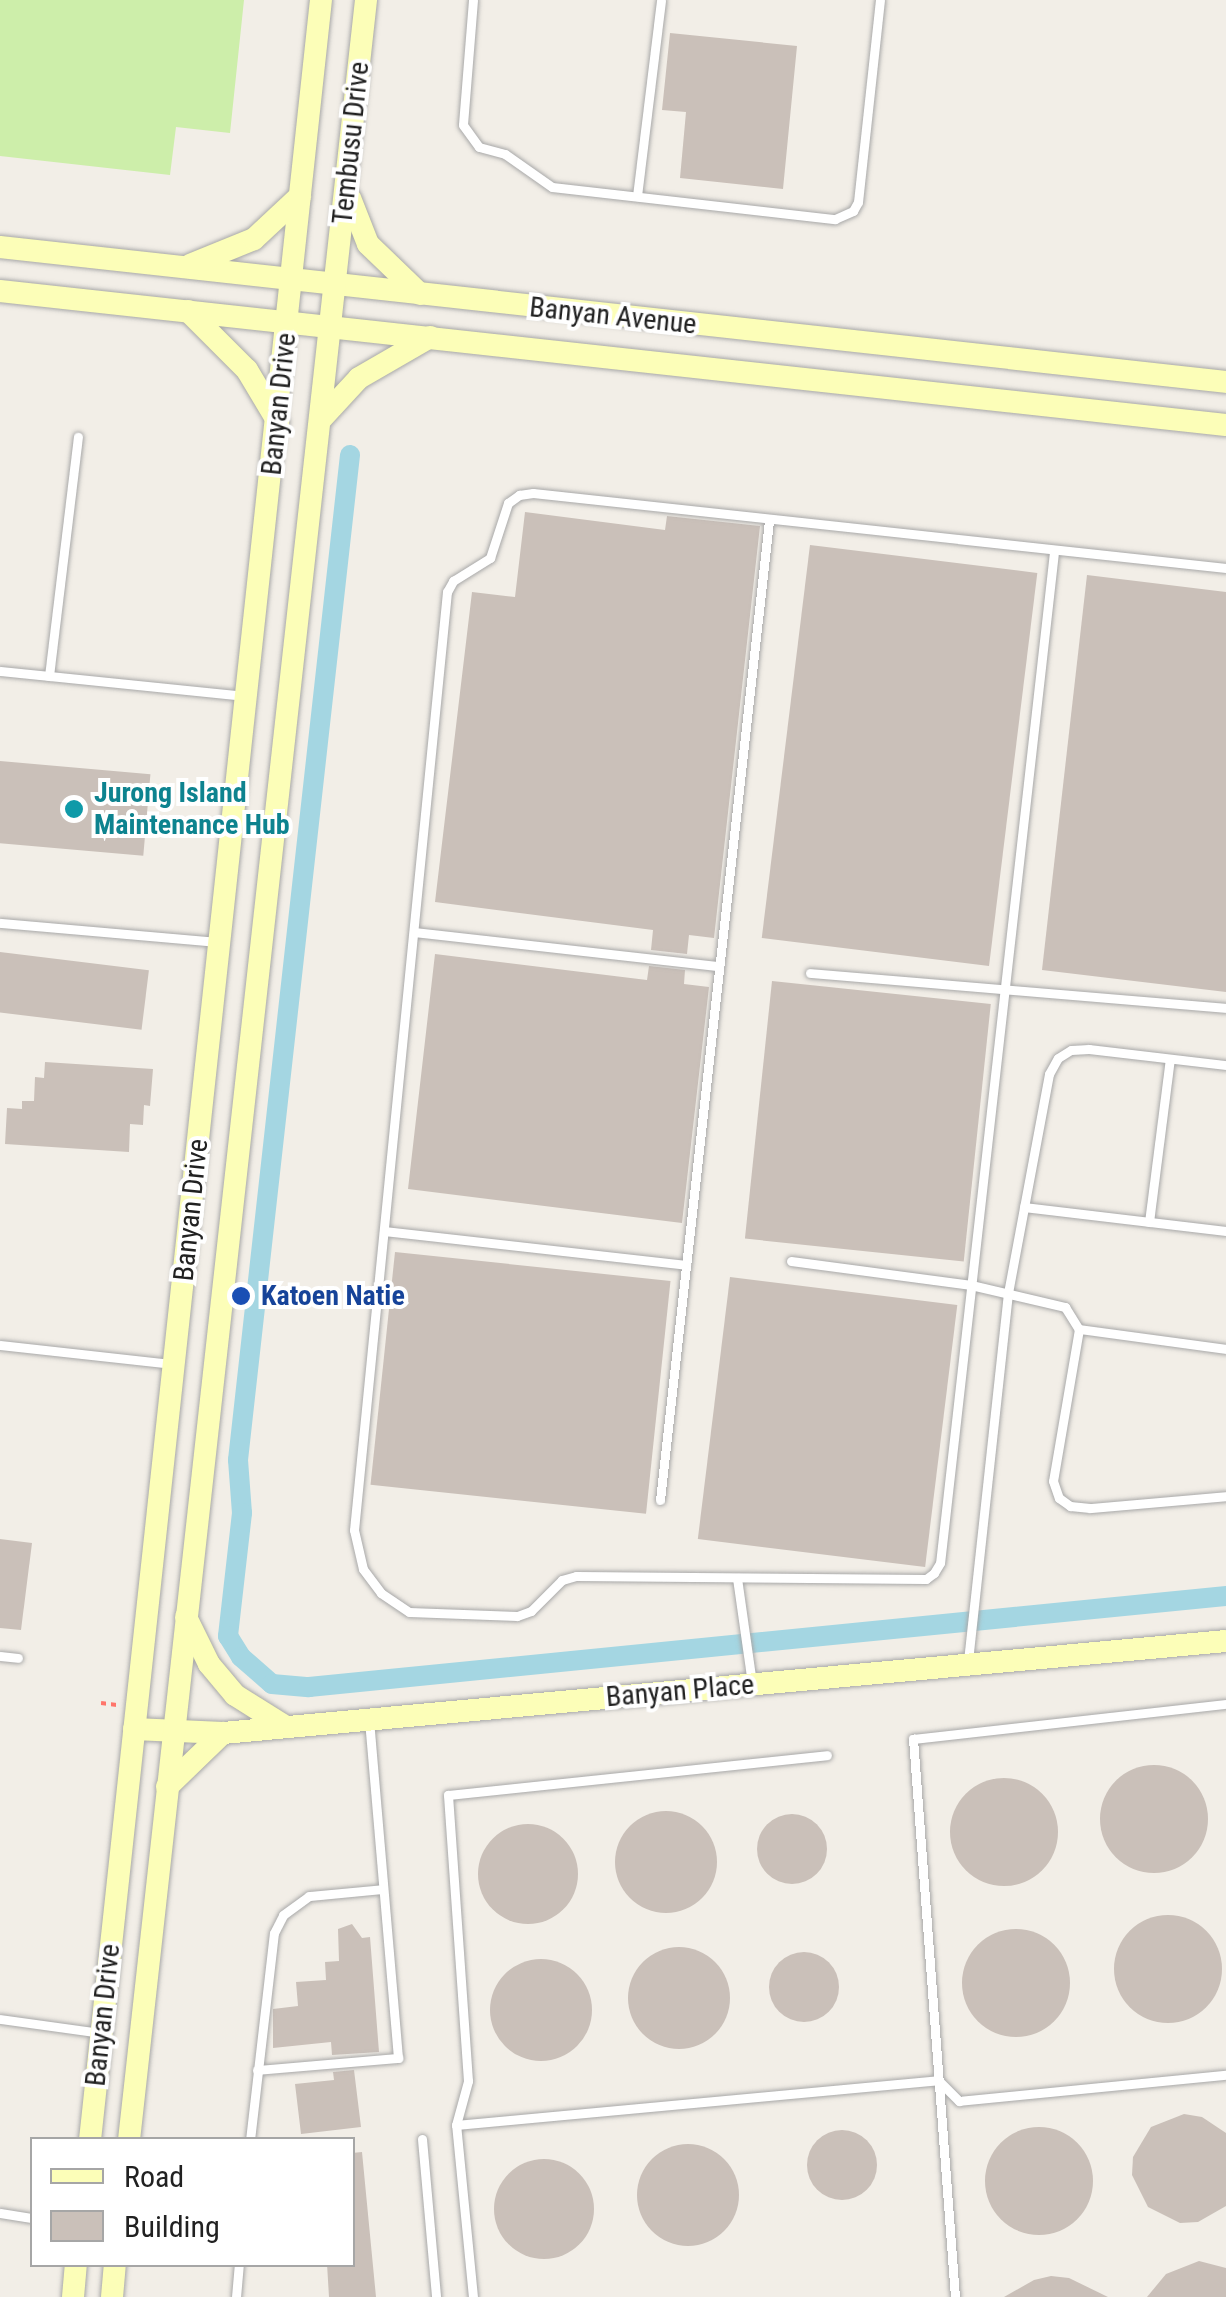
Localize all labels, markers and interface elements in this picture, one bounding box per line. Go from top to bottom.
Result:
street label: Tembusu Drive [326,60,376,226]
street label: Banyan Avenue [528,291,698,341]
street label: Banyan Drive [255,331,303,477]
place label: Jurong Island Maintenance Hub [94,776,290,842]
marker: Jurong Island Maintenance Hub [63,798,85,820]
street label: Banyan Drive [167,1137,215,1283]
place label: Katoen Natie [261,1279,405,1313]
marker: Katoen Natie [230,1285,252,1307]
street label: Banyan Place [605,1668,755,1714]
street label: Banyan Drive [79,1942,127,2088]
legend [30,2137,355,2267]
text: Road [124,2159,184,2194]
text: Building [124,2209,220,2244]

